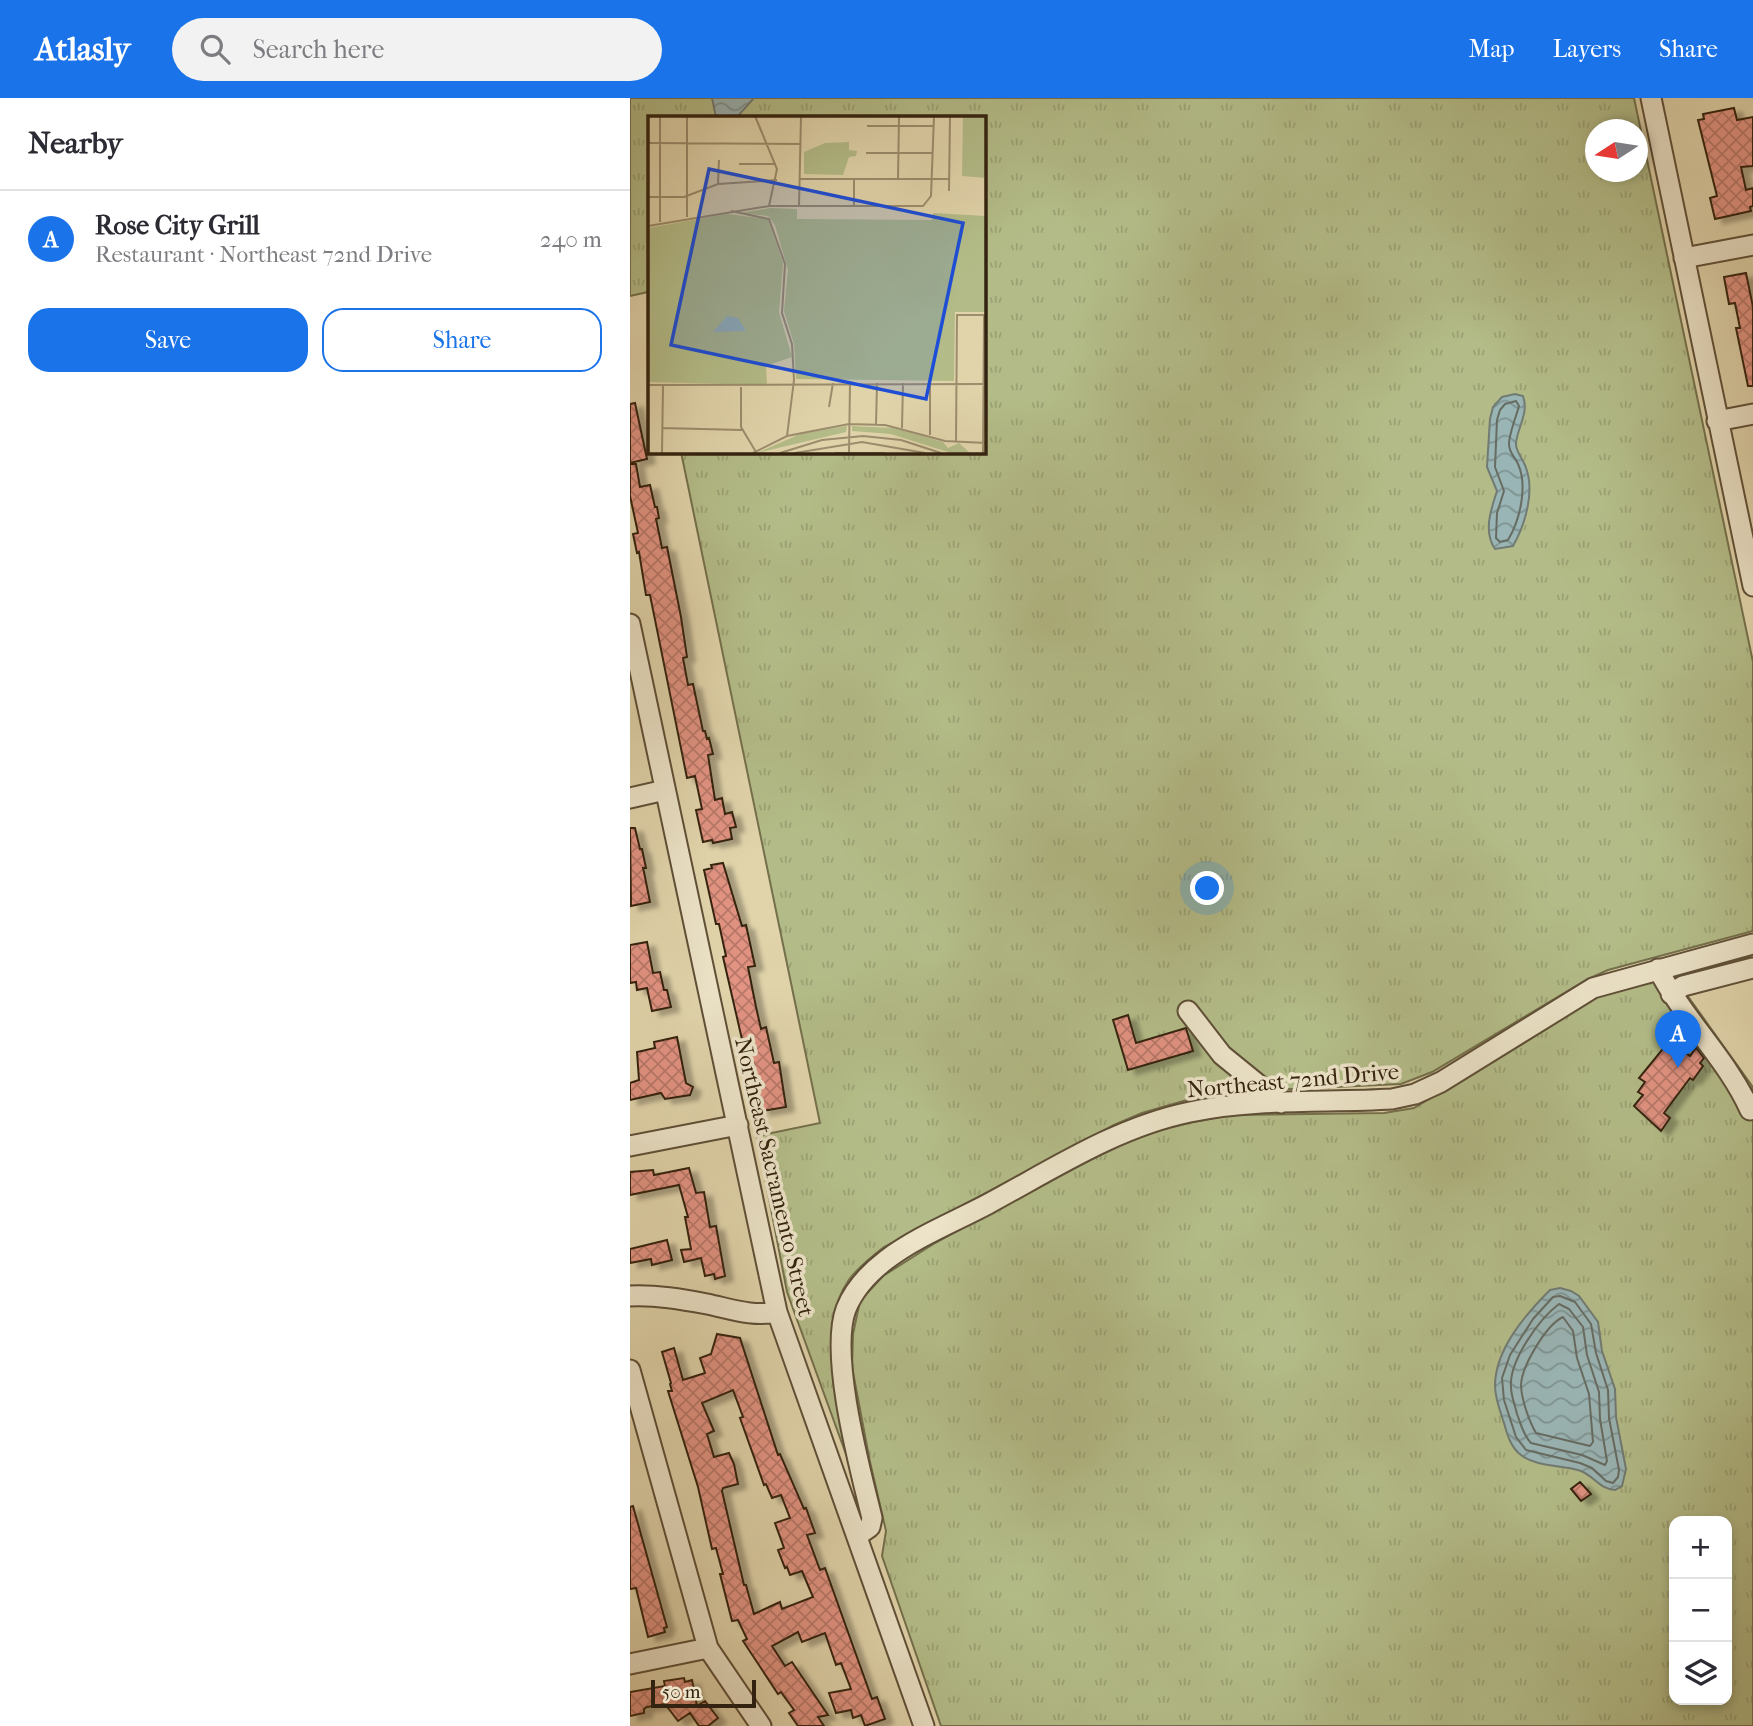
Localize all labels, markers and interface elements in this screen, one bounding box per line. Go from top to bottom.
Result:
search box [172,18,662,81]
text: Atlasly [35,30,130,69]
icon: search [196,30,234,68]
text: Search here [252,34,384,65]
text: Map [1469,35,1515,63]
text: Layers [1553,35,1621,63]
text: Share [1659,35,1718,63]
inset map [648,116,985,453]
north arrow [1585,119,1648,182]
text: Nearby [28,126,123,161]
text: Rose City Grill [95,210,260,241]
text: A [44,226,58,253]
text: 240 m [540,226,602,253]
text: Restaurant · Northeast 72nd Drive [95,241,432,268]
button: Save [28,308,308,372]
button: Share [322,308,602,372]
your location [1190,871,1224,905]
pin: A [1655,1010,1701,1068]
street label: Northeast Sacramento Street [729,1035,820,1319]
street label: Northeast 72nd Drive [1186,1058,1400,1103]
map controls [1669,1516,1732,1705]
button: + [1669,1516,1732,1579]
button: − [1669,1579,1732,1642]
button: layers [1669,1642,1732,1705]
scale bar [651,1677,756,1709]
text: 50 m [662,1681,701,1703]

